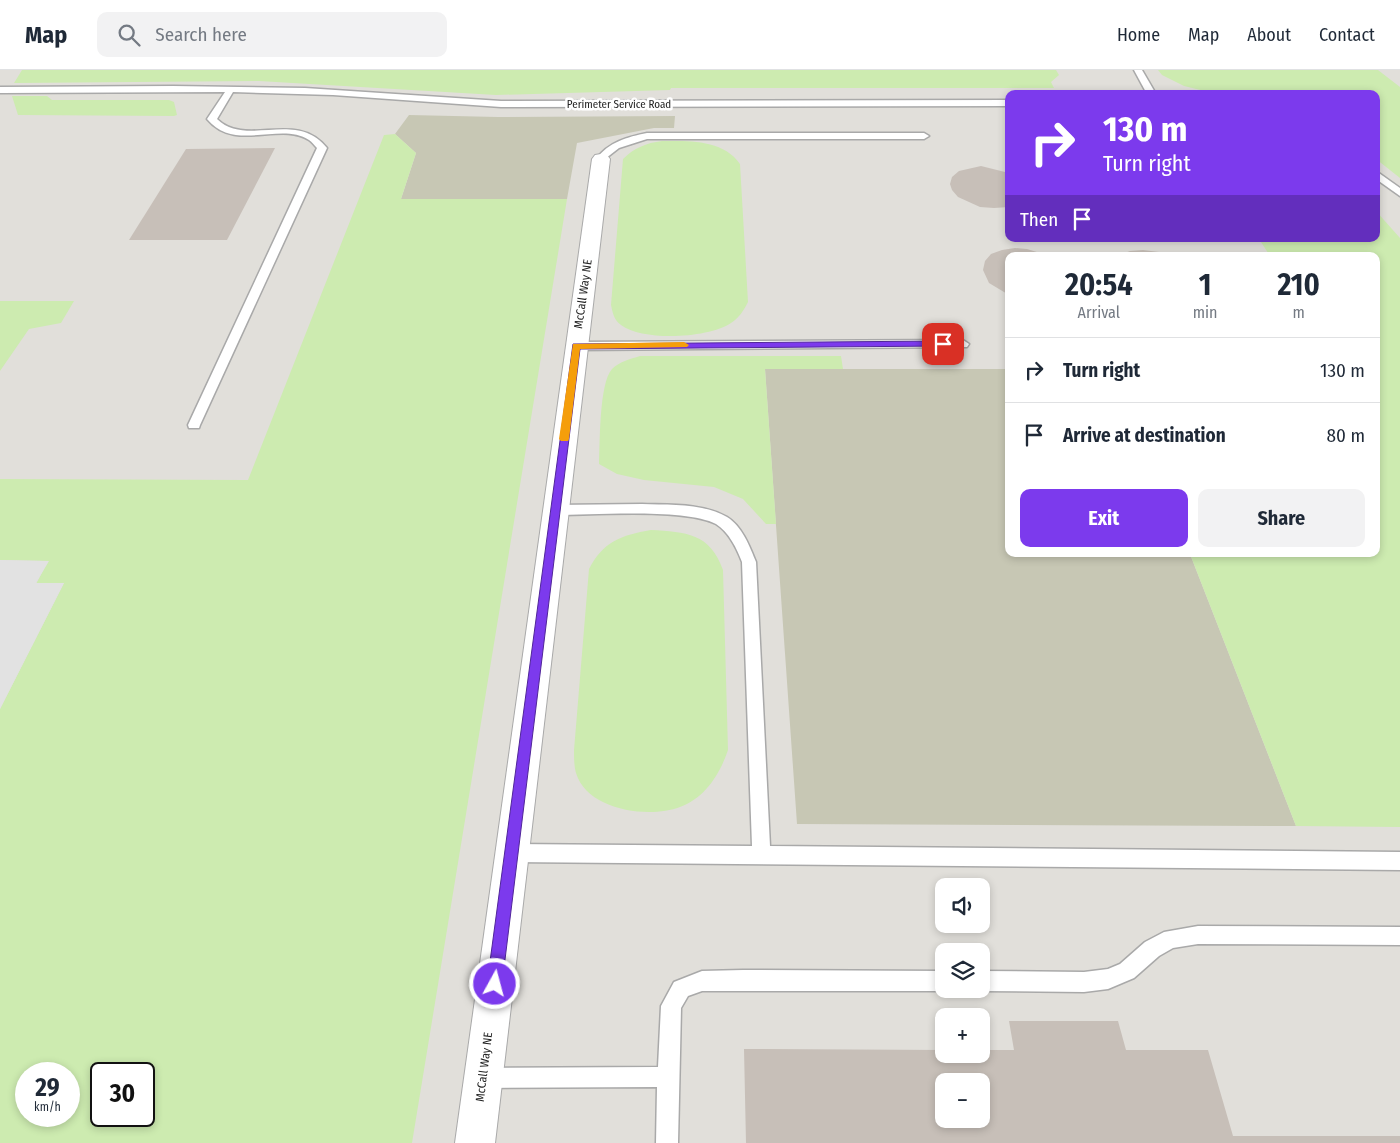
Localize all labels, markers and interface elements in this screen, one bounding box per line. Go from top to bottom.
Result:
search box [97,12,447,57]
text: Map [25,21,67,49]
icon: search [115,21,143,49]
text: Search here [155,23,247,46]
text: Home [1117,24,1160,46]
text: Map [1188,24,1219,46]
text: About [1247,24,1291,46]
text: Contact [1319,24,1375,46]
street label: Perimeter Service Road [567,98,671,111]
text: 130 m [1103,108,1187,150]
icon: right [1020,110,1085,175]
text: Turn right [1103,150,1191,177]
icon: arrive [1068,205,1096,233]
text: Then [1020,208,1058,231]
street label: McCall Way NE [571,258,595,330]
text: 20:54 [1065,267,1133,303]
text: 1 [1199,267,1211,303]
text: 210 [1277,267,1320,303]
text: Arrival [1078,303,1120,322]
text: min [1193,303,1217,322]
text: m [1293,303,1305,322]
pin [922,323,964,365]
icon: arrive [929,330,957,358]
icon: right [1020,356,1048,384]
text: Turn right [1063,359,1140,382]
text: 130 m [1320,359,1365,382]
icon: arrive [1020,421,1048,449]
text: Arrive at destination [1063,424,1226,447]
text: 80 m [1327,424,1365,447]
button: Exit [1020,489,1188,547]
button: Share [1198,489,1365,547]
map controls [935,878,990,1128]
button: sound [935,878,990,933]
button: layers [935,943,990,998]
position arrow [468,957,520,1009]
button: + [935,1008,990,1063]
street label: McCall Way NE [473,1031,495,1103]
speed limit sign: 30 [90,1062,155,1127]
text: 29 [35,1073,60,1103]
button: − [935,1073,990,1128]
text: km/h [34,1100,61,1114]

